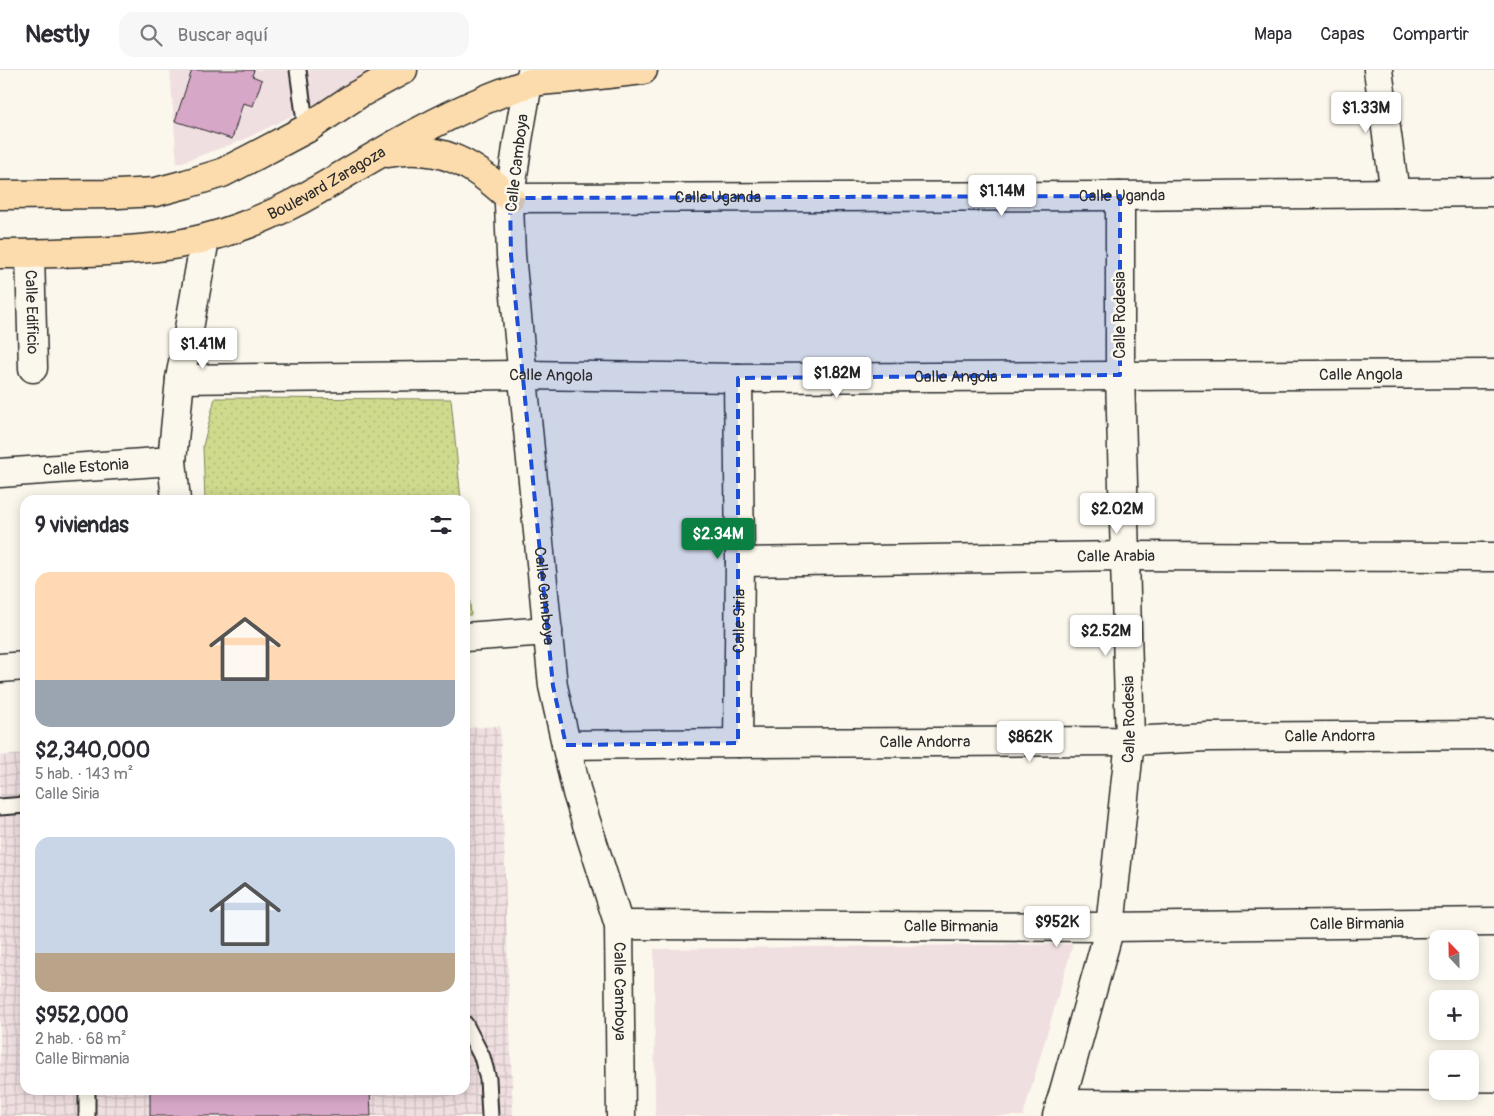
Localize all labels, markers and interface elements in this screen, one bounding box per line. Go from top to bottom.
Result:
search box [119,12,469,57]
text: Nestly [25,20,89,49]
icon: search [137,21,165,49]
text: Buscar aquí [177,23,268,47]
text: Mapa [1254,23,1292,46]
text: Capas [1320,23,1365,46]
text: Compartir [1393,23,1469,46]
pin: $1.33M [1325,92,1407,134]
text: $1.33M [1342,98,1390,118]
street label: Calle Camboya [501,113,533,213]
street label: Boulevard Zaragoza [264,142,389,225]
pin: $1.14M [961,174,1043,217]
text: $1.14M [979,181,1025,201]
street label: Calle Uganda [1079,186,1165,206]
street label: Calle Uganda [675,187,761,207]
street label: Calle Edificio [20,270,43,355]
street label: Calle Rodesia [1110,271,1130,359]
pin: $1.41M [162,328,244,370]
text: $1.41M [180,334,226,354]
pin: $1.82M [796,356,878,399]
text: $1.82M [814,363,860,383]
street label: Calle Angola [1319,364,1403,385]
street label: Calle Angola [509,365,593,386]
street label: Calle Angola [914,367,998,387]
street label: Calle Estonia [42,454,129,480]
pin: $2.02M [1076,492,1158,535]
text: $2.02M [1091,499,1143,519]
icon: filters [427,511,455,539]
text: 9 viviendas [35,512,129,539]
pin: $2.34M [677,518,759,560]
text: $2.34M [693,524,743,544]
street label: Calle Camboya [529,546,559,646]
street label: Calle Arabia [1077,546,1155,567]
street label: Calle Siria [729,589,750,653]
icon: home [200,604,290,694]
pin: $2.52M [1065,614,1147,657]
text: $2.52M [1081,621,1131,641]
street label: Calle Rodesia [1118,675,1140,764]
pin: $862K [995,720,1065,763]
street label: Calle Andorra [1284,726,1375,746]
text: $862K [1008,727,1052,747]
street label: Calle Andorra [880,732,970,752]
text: $2,340,000 [35,737,150,764]
text: 5 hab. · 143 m² [35,764,133,784]
text: Calle Siria [35,784,99,804]
icon: home [200,869,290,959]
pin: $952K [1022,906,1092,948]
text: $952K [1035,912,1079,932]
street label: Calle Birmania [1310,913,1404,934]
street label: Calle Birmania [904,916,998,937]
north arrow [1429,930,1479,980]
map controls [1429,930,1479,1100]
street label: Calle Camboya [609,942,630,1041]
button: + [1429,990,1479,1040]
text: $952,000 [35,1002,129,1029]
text: 2 hab. · 68 m² [35,1029,126,1049]
text: Calle Birmania [35,1049,129,1069]
button: − [1429,1050,1479,1100]

